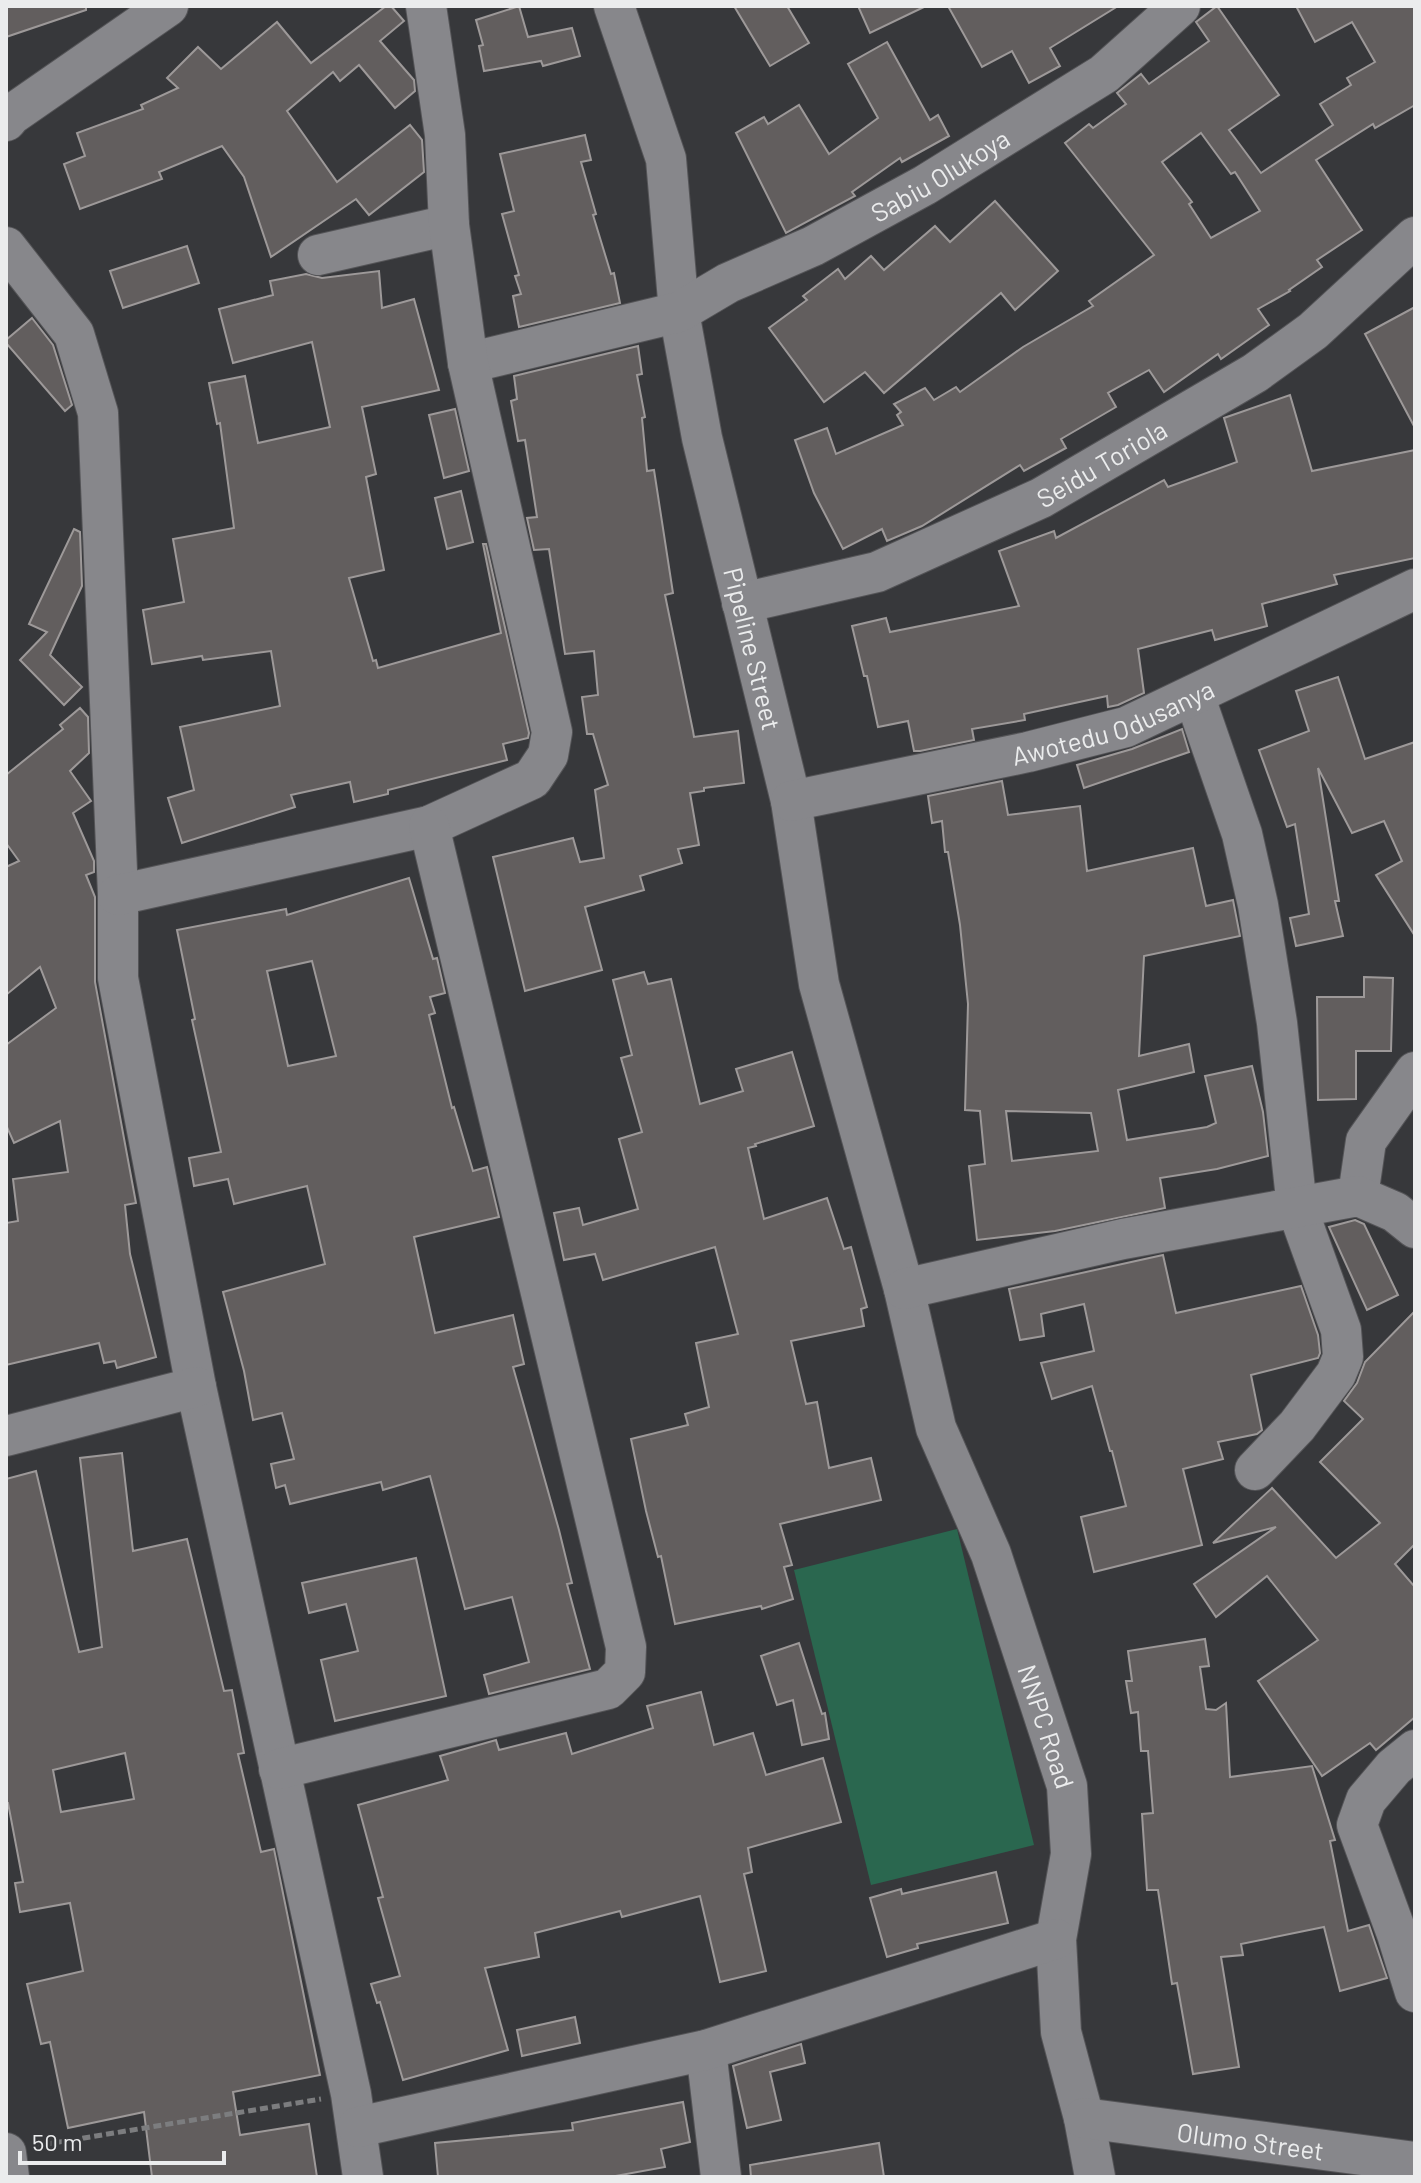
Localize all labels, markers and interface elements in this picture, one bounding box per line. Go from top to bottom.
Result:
street label: Sabiu Olukoya [865,121,1014,227]
street label: Seidu Toriola [1030,413,1172,513]
street label: Pipeline Street [719,564,789,733]
street label: Awotedu Odusanya [1009,672,1219,770]
street label: NNPC Road [1013,1660,1082,1792]
scale bar [20,2115,224,2165]
street label: Olumo Street [1175,2115,1326,2165]
text: 50 m [32,2127,83,2156]

